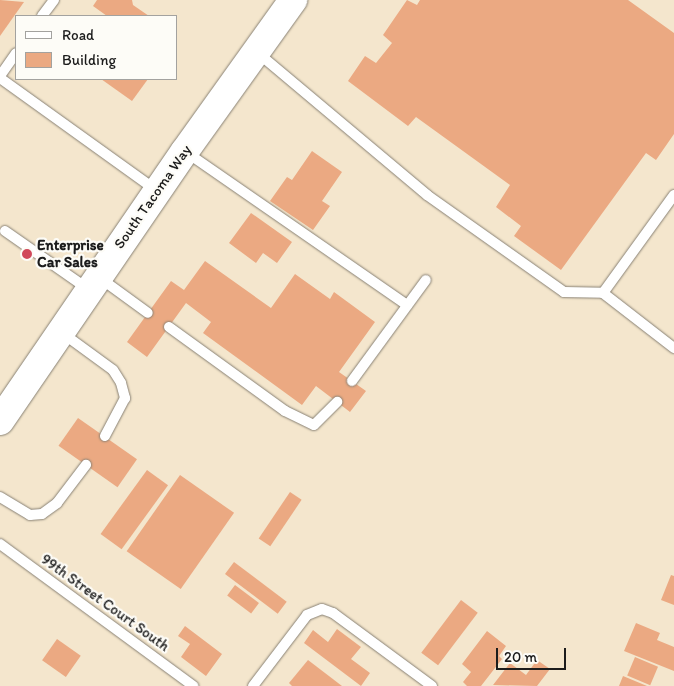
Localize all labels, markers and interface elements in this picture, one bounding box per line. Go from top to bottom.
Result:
legend [15,15,178,80]
text: Road [62,26,94,44]
text: Building [62,51,116,69]
street label: South Tacoma Way [111,142,195,252]
place label: Enterprise Car Sales [37,236,104,271]
marker: Enterprise Car Sales [21,248,33,260]
street label: 99th Street Court South [38,551,172,655]
scale bar [499,638,569,670]
text: 20 m [504,648,537,666]

